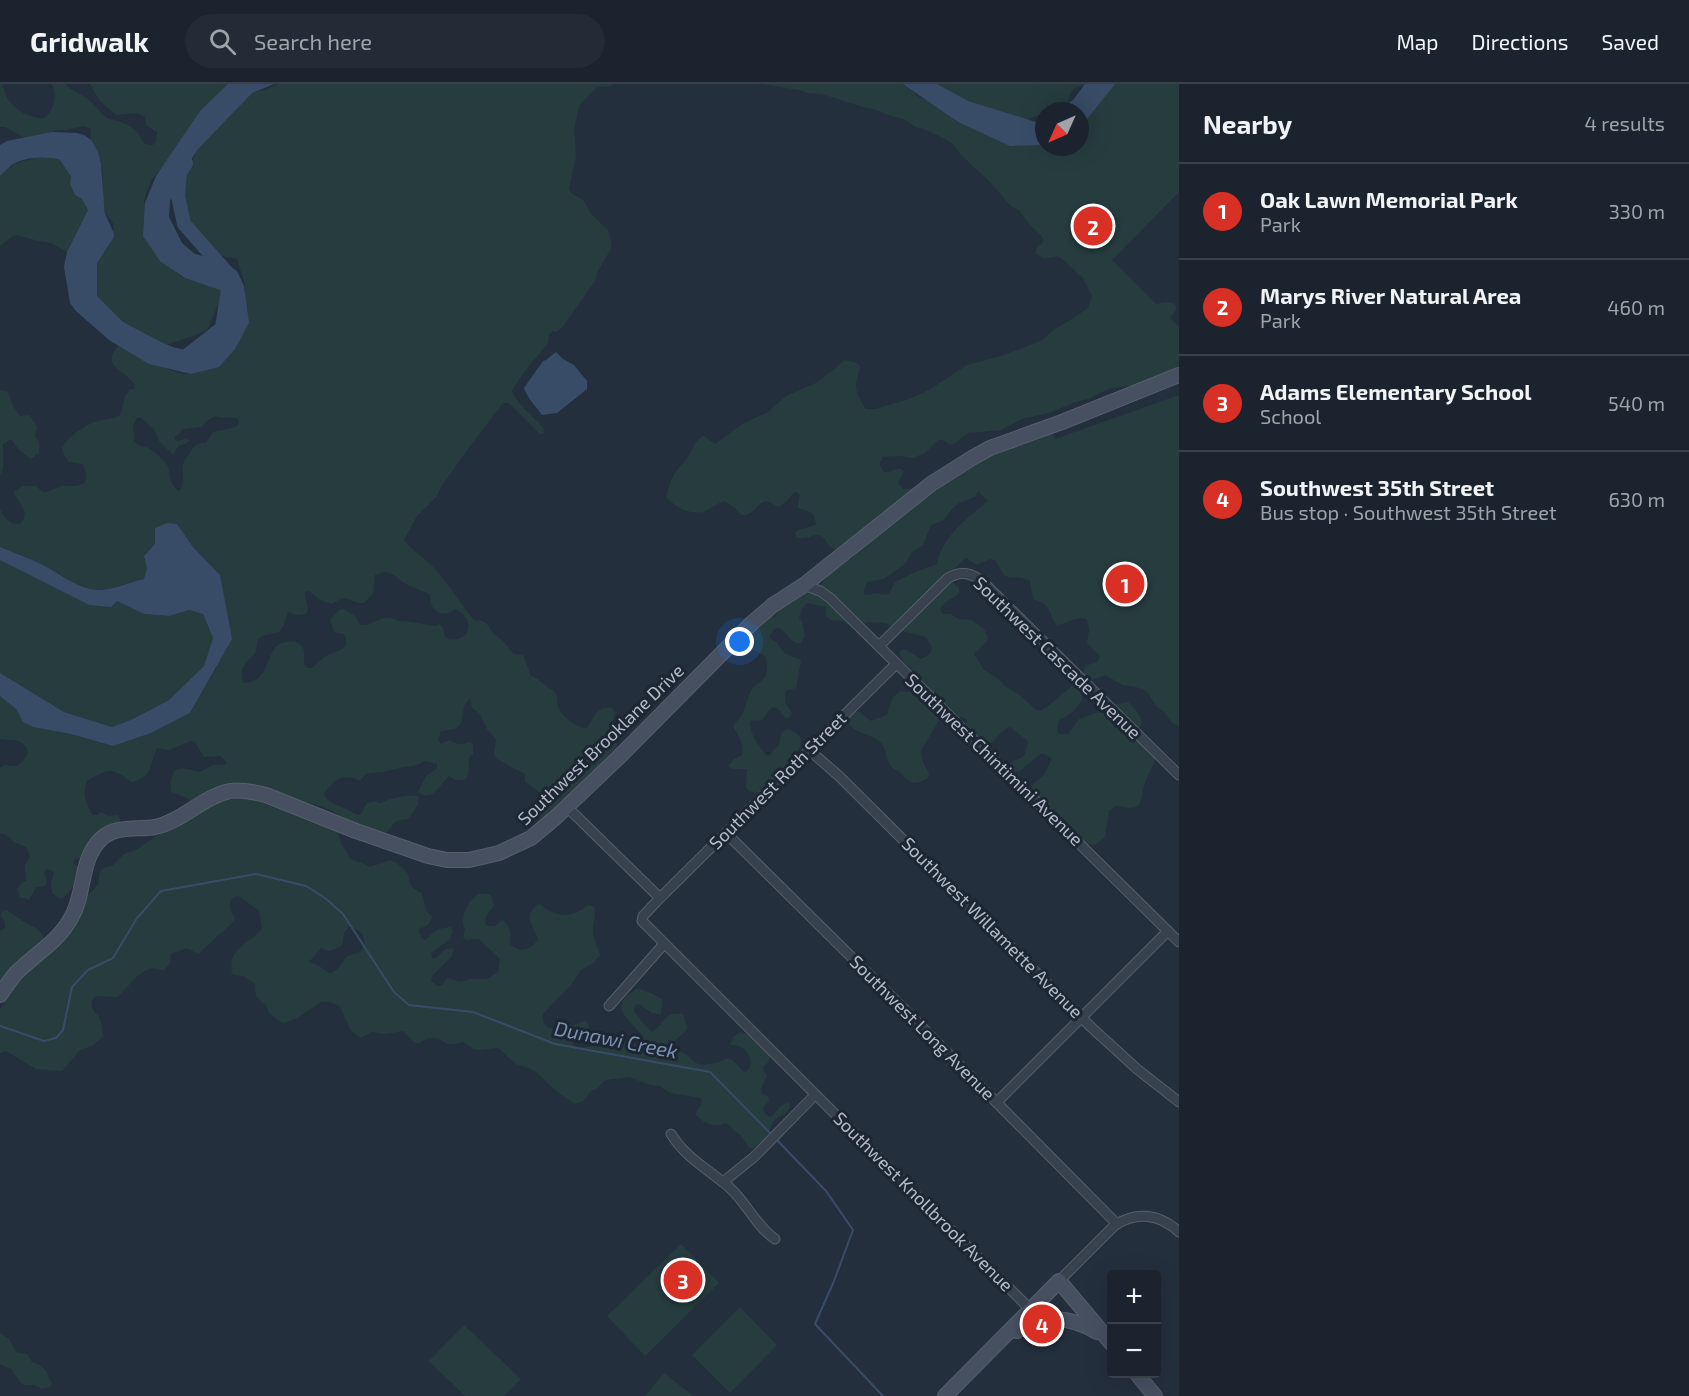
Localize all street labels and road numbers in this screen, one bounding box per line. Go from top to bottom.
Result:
street label: Southwest Cascade Avenue [969,571,1146,743]
street label: Southwest Brooklane Drive [513,659,688,829]
street label: Southwest Chintimini Avenue [901,669,1088,850]
street label: Southwest Roth Street [704,707,851,853]
street label: Southwest Willamette Avenue [898,832,1088,1022]
street label: Southwest Long Avenue [846,950,1000,1104]
street label: Southwest Knollbrook Avenue [829,1107,1018,1296]

